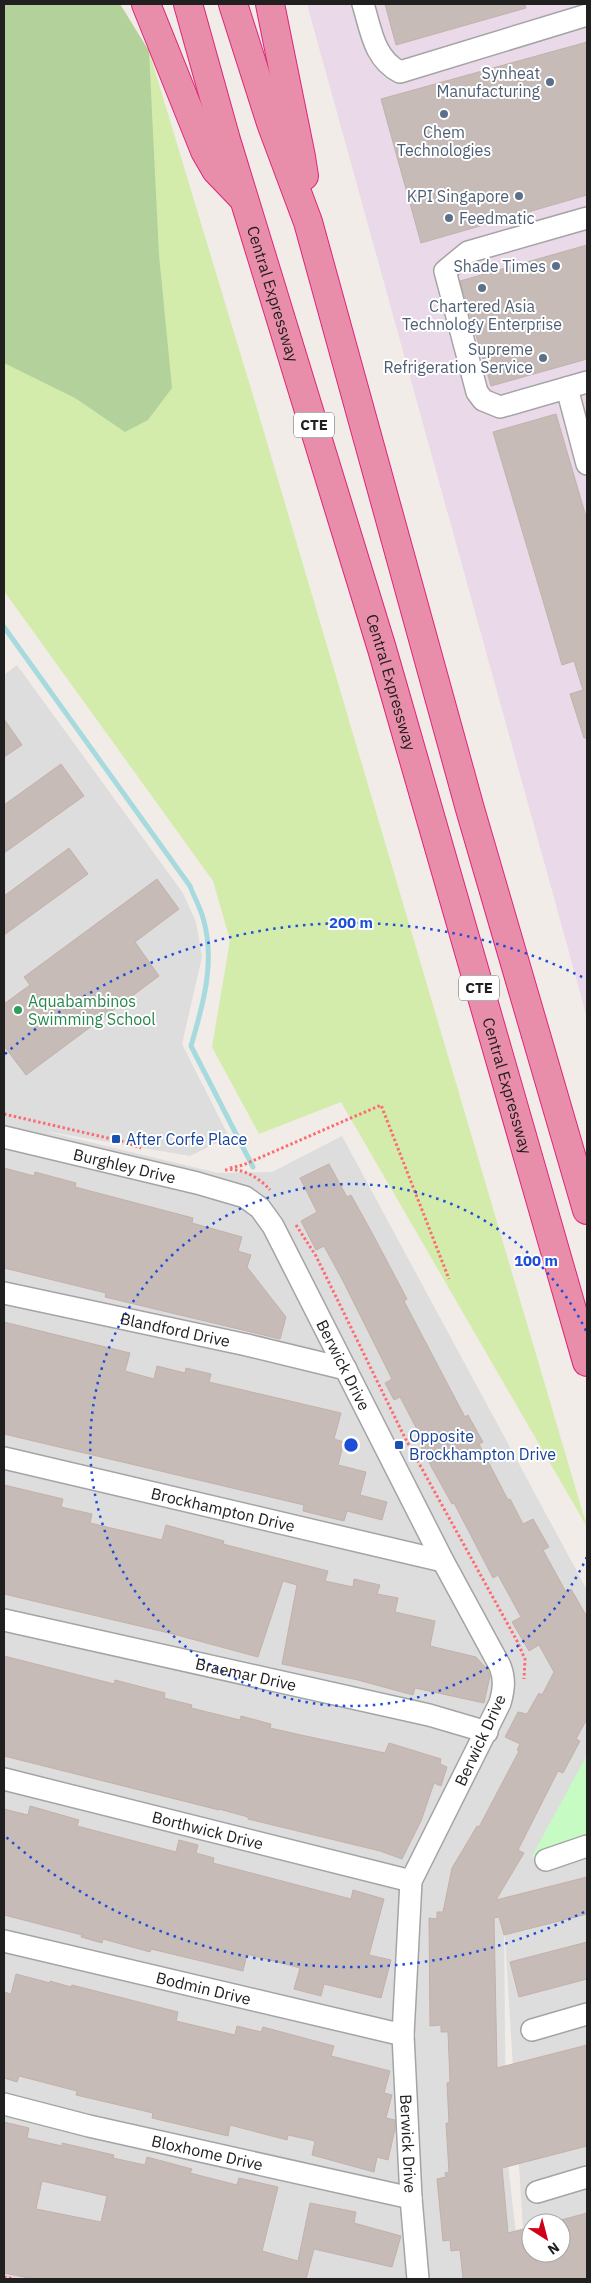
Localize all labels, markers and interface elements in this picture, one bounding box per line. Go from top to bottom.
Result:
place label: Synheat Manufacturing [436,63,541,101]
marker: Synheat Manufacturing [544,76,556,88]
marker: Chem Technologies [438,108,450,120]
place label: Chem Technologies [397,122,491,160]
place label: KPI Singapore [407,186,509,206]
marker: KPI Singapore [513,190,525,202]
place label: Feedmatic [459,208,535,228]
marker: Feedmatic [443,212,455,224]
street label: Central Expressway [243,223,303,364]
place label: Shade Times [454,256,546,276]
marker: Shade Times [550,260,562,272]
marker: Chartered Asia Technology Enterprise [476,282,488,294]
place label: Chartered Asia Technology Enterprise [402,296,562,334]
place label: Supreme Refrigeration Service [384,339,533,377]
marker: Supreme Refrigeration Service [537,352,549,364]
road number: CTE [294,412,334,438]
street label: Central Expressway [362,611,421,753]
text: 200 m [329,913,373,932]
road number: CTE [459,976,499,1000]
place label: Aquabambinos Swimming School [28,991,156,1029]
marker: Aquabambinos Swimming School [12,1004,24,1016]
street label: Central Expressway [478,1015,537,1156]
place label: After Corfe Place [126,1129,247,1149]
marker: After Corfe Place [110,1133,122,1145]
street label: Burghley Drive [71,1144,178,1188]
text: 100 m [514,1251,558,1270]
street label: Blandford Drive [118,1308,232,1351]
street label: Berwick Drive [312,1316,375,1414]
place label: Opposite Brockhampton Drive [409,1426,556,1464]
centre of rings [342,1436,360,1454]
marker: Opposite Brockhampton Drive [393,1439,405,1451]
street label: Brockhampton Drive [149,1483,297,1536]
street label: Braemar Drive [194,1653,299,1695]
street label: Berwick Drive [450,1691,510,1789]
street label: Borthwick Drive [150,1807,266,1854]
street label: Bodmin Drive [154,1967,253,2009]
street label: Berwick Drive [396,2094,421,2194]
street label: Bloxhome Drive [150,2130,265,2175]
north arrow [521,2213,571,2263]
text: N [544,2238,563,2259]

